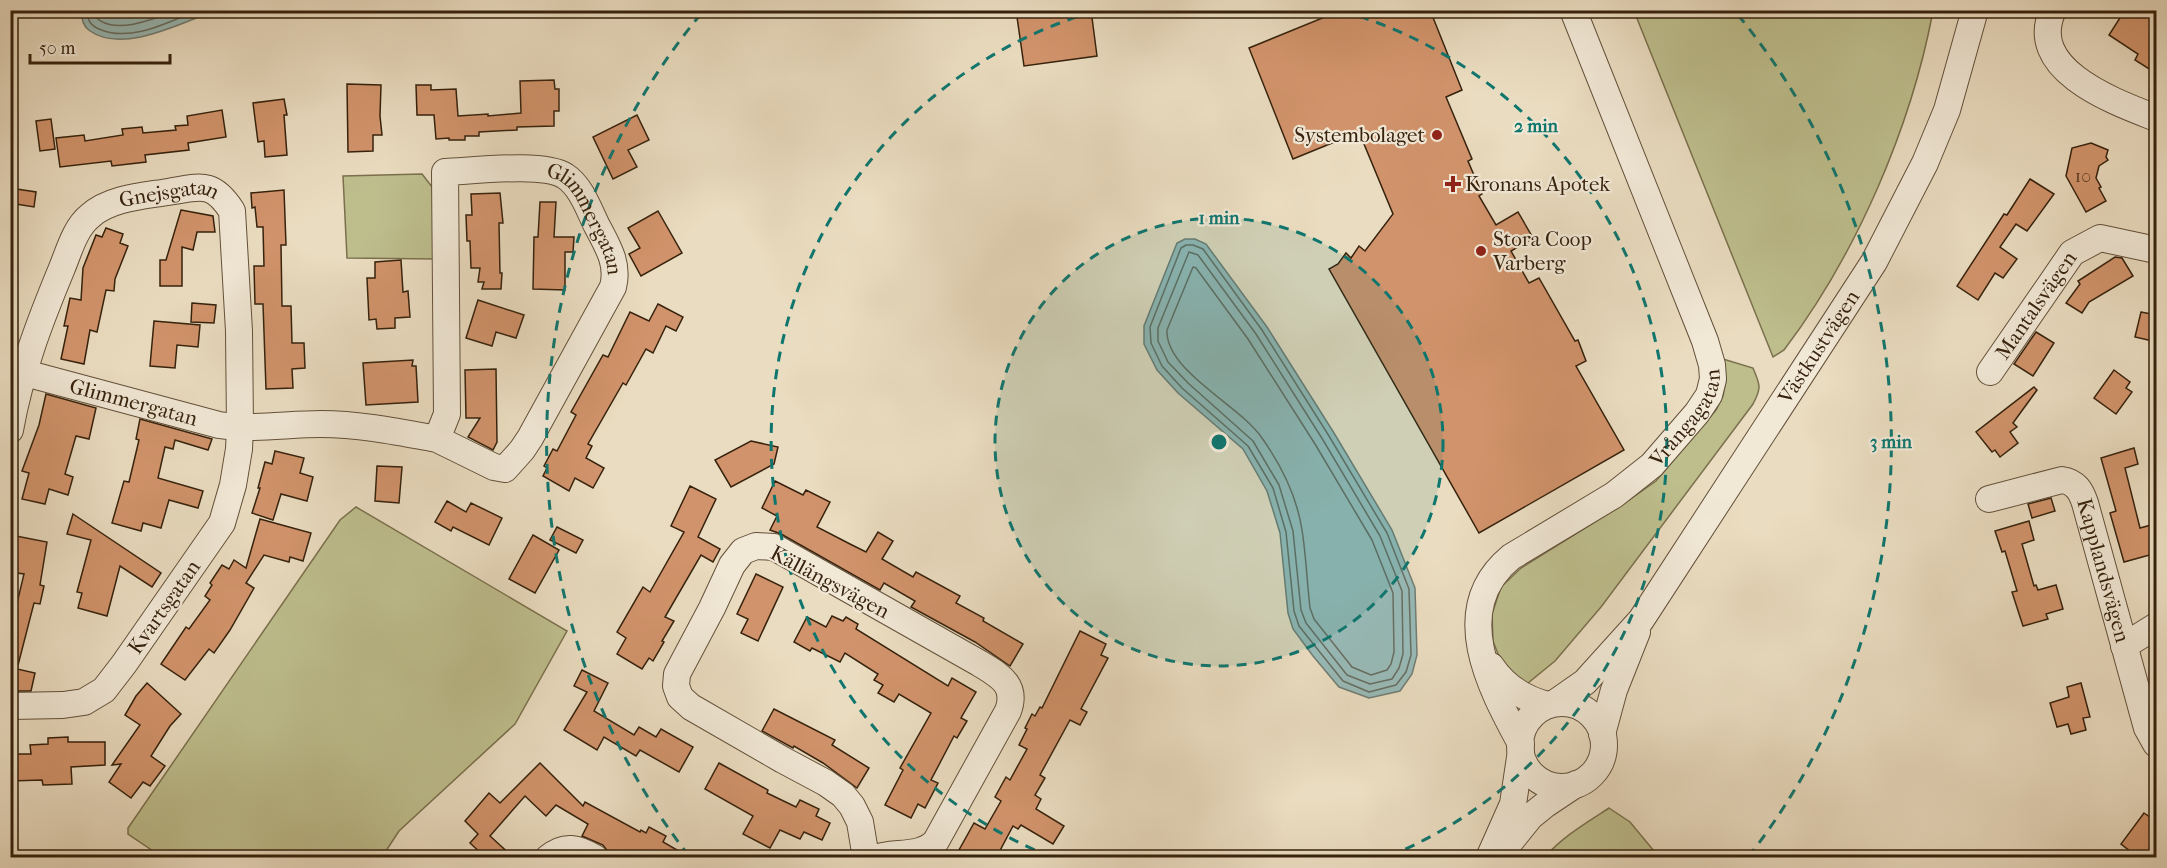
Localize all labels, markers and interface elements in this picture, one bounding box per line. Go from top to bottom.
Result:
scale bar [30,27,170,65]
text: 50 m [39,38,76,59]
text: 2 min [1514,116,1558,137]
place label: Systembolaget [1294,123,1425,147]
marker: Systembolaget [1430,128,1444,142]
street label: Glimmergatan [545,158,627,276]
house number: 10 [2075,166,2091,187]
place label: Kronans Apotek [1465,172,1610,196]
street label: Gnejsgatan [117,175,223,212]
marker: Kronans Apotek [1446,177,1460,191]
text: 1 min [1198,208,1240,229]
place label: Stora Coop Varberg [1492,227,1592,275]
marker: Stora Coop Varberg [1474,244,1488,258]
street label: Mantalsvägen [1990,247,2081,364]
street label: Västkustvägen [1773,286,1864,409]
street label: Vrångagatan [1644,368,1725,472]
street label: Glimmergatan [67,374,200,431]
centre of rings [1209,432,1229,452]
text: 3 min [1870,432,1913,453]
street label: Kapplandsvägen [2072,496,2135,645]
street label: Källängsvägen [766,541,894,623]
street label: Kvartsgatan [123,555,205,659]

